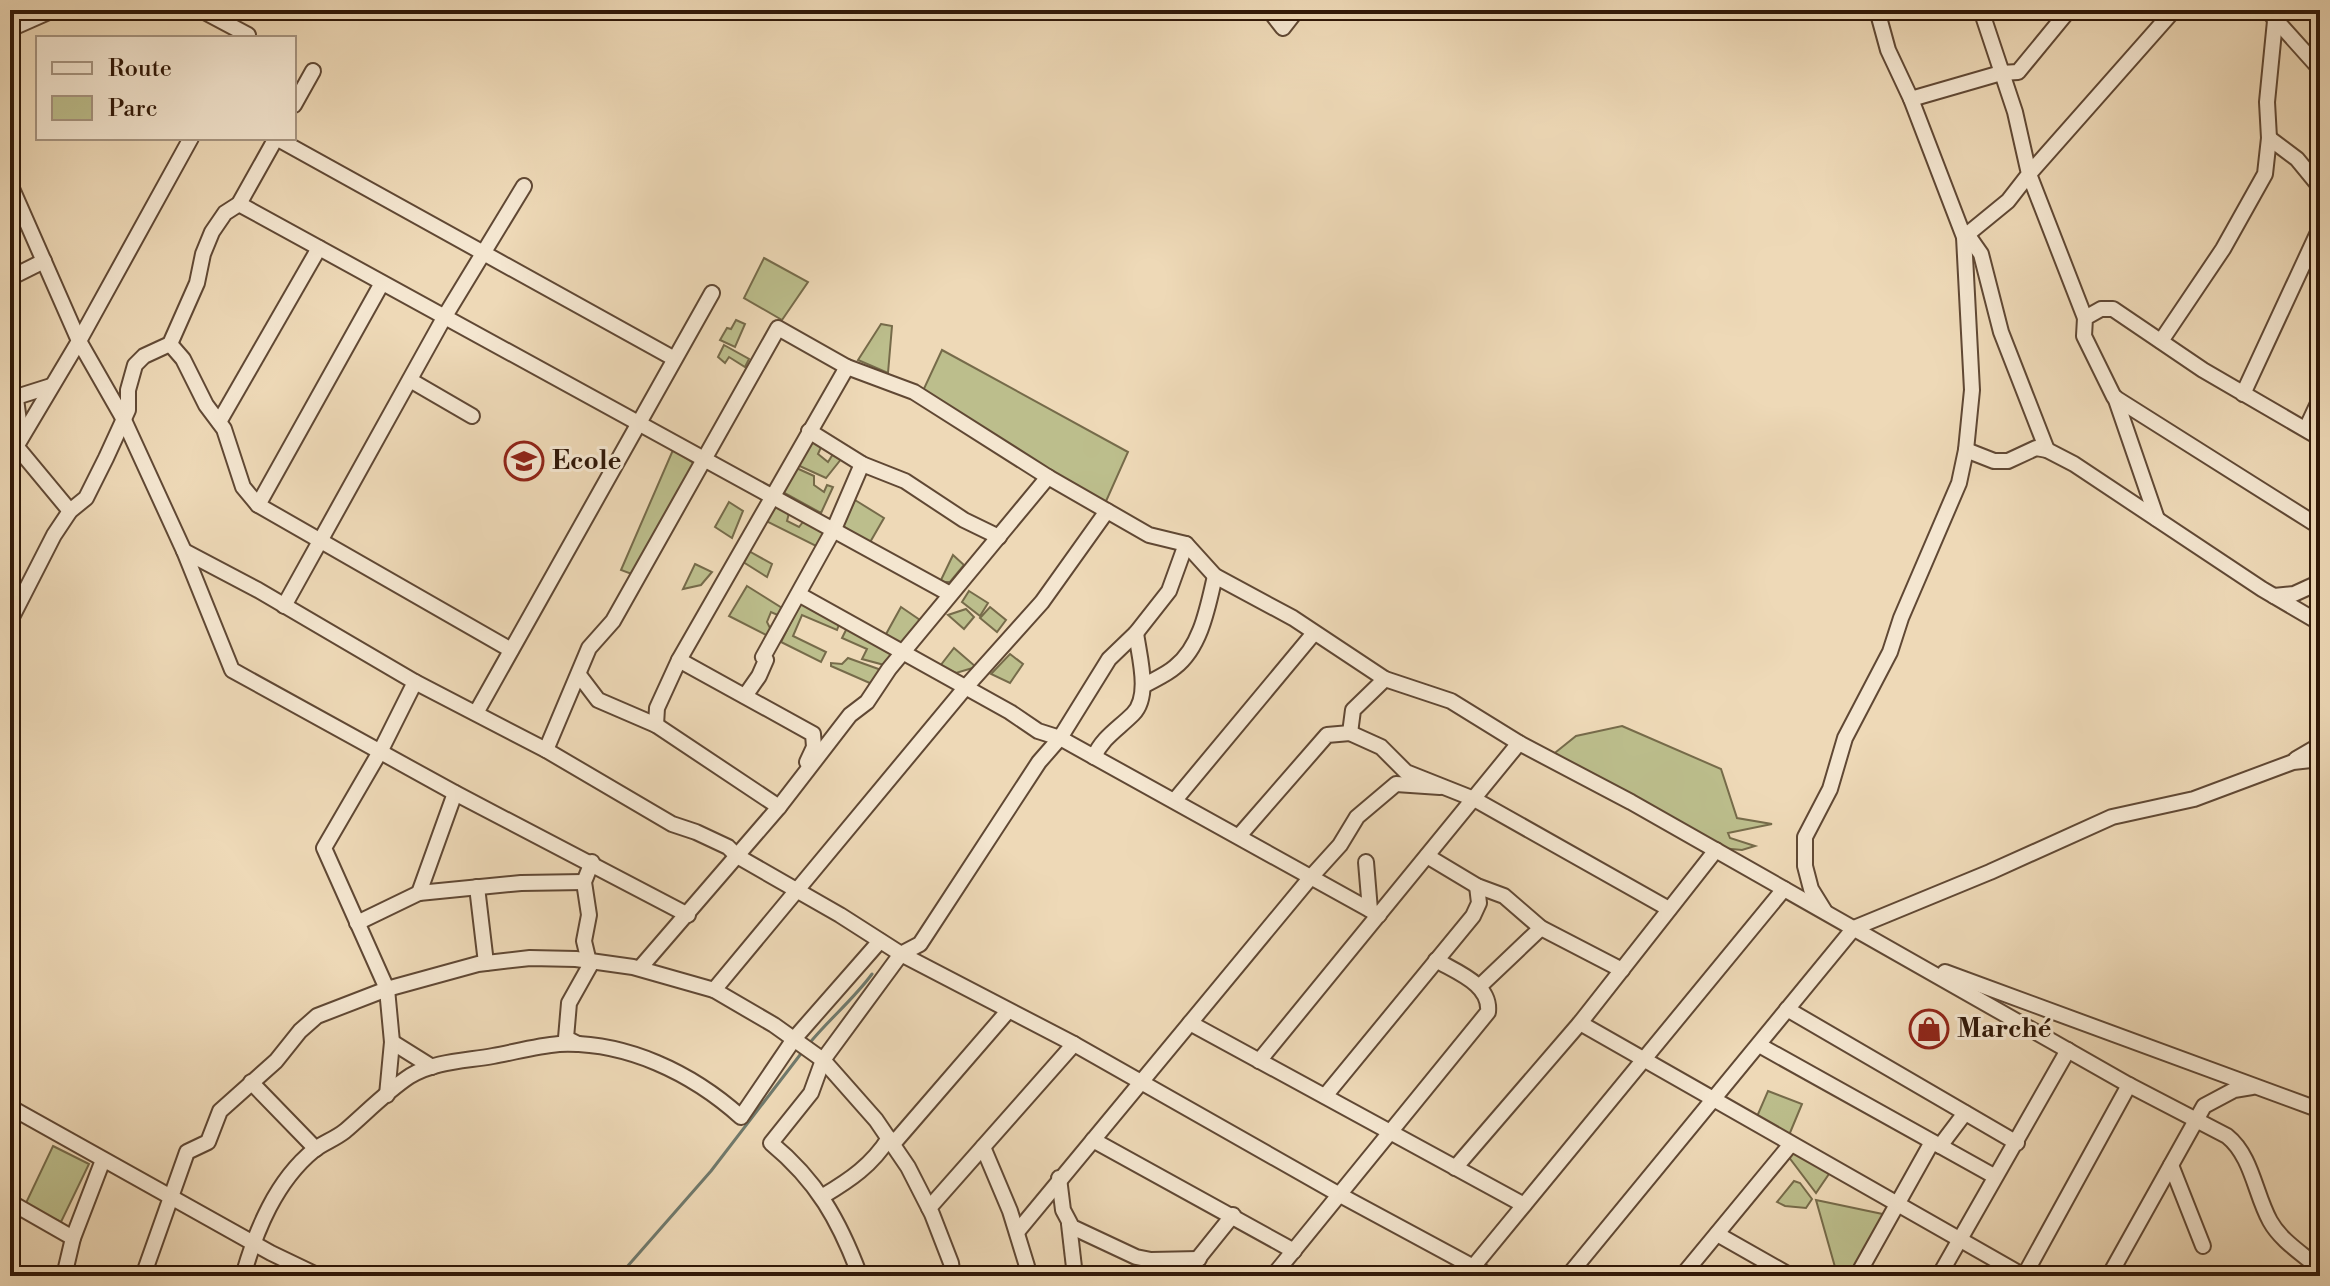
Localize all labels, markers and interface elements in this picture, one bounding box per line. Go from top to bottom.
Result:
legend [36,36,296,140]
text: Route [108,54,172,84]
text: Parc [108,94,158,124]
school or university icon: Ecole [503,440,545,482]
place label: Ecole [552,445,621,477]
shop icon: Marché [1908,1008,1950,1050]
place label: Marché [1957,1013,2052,1045]

